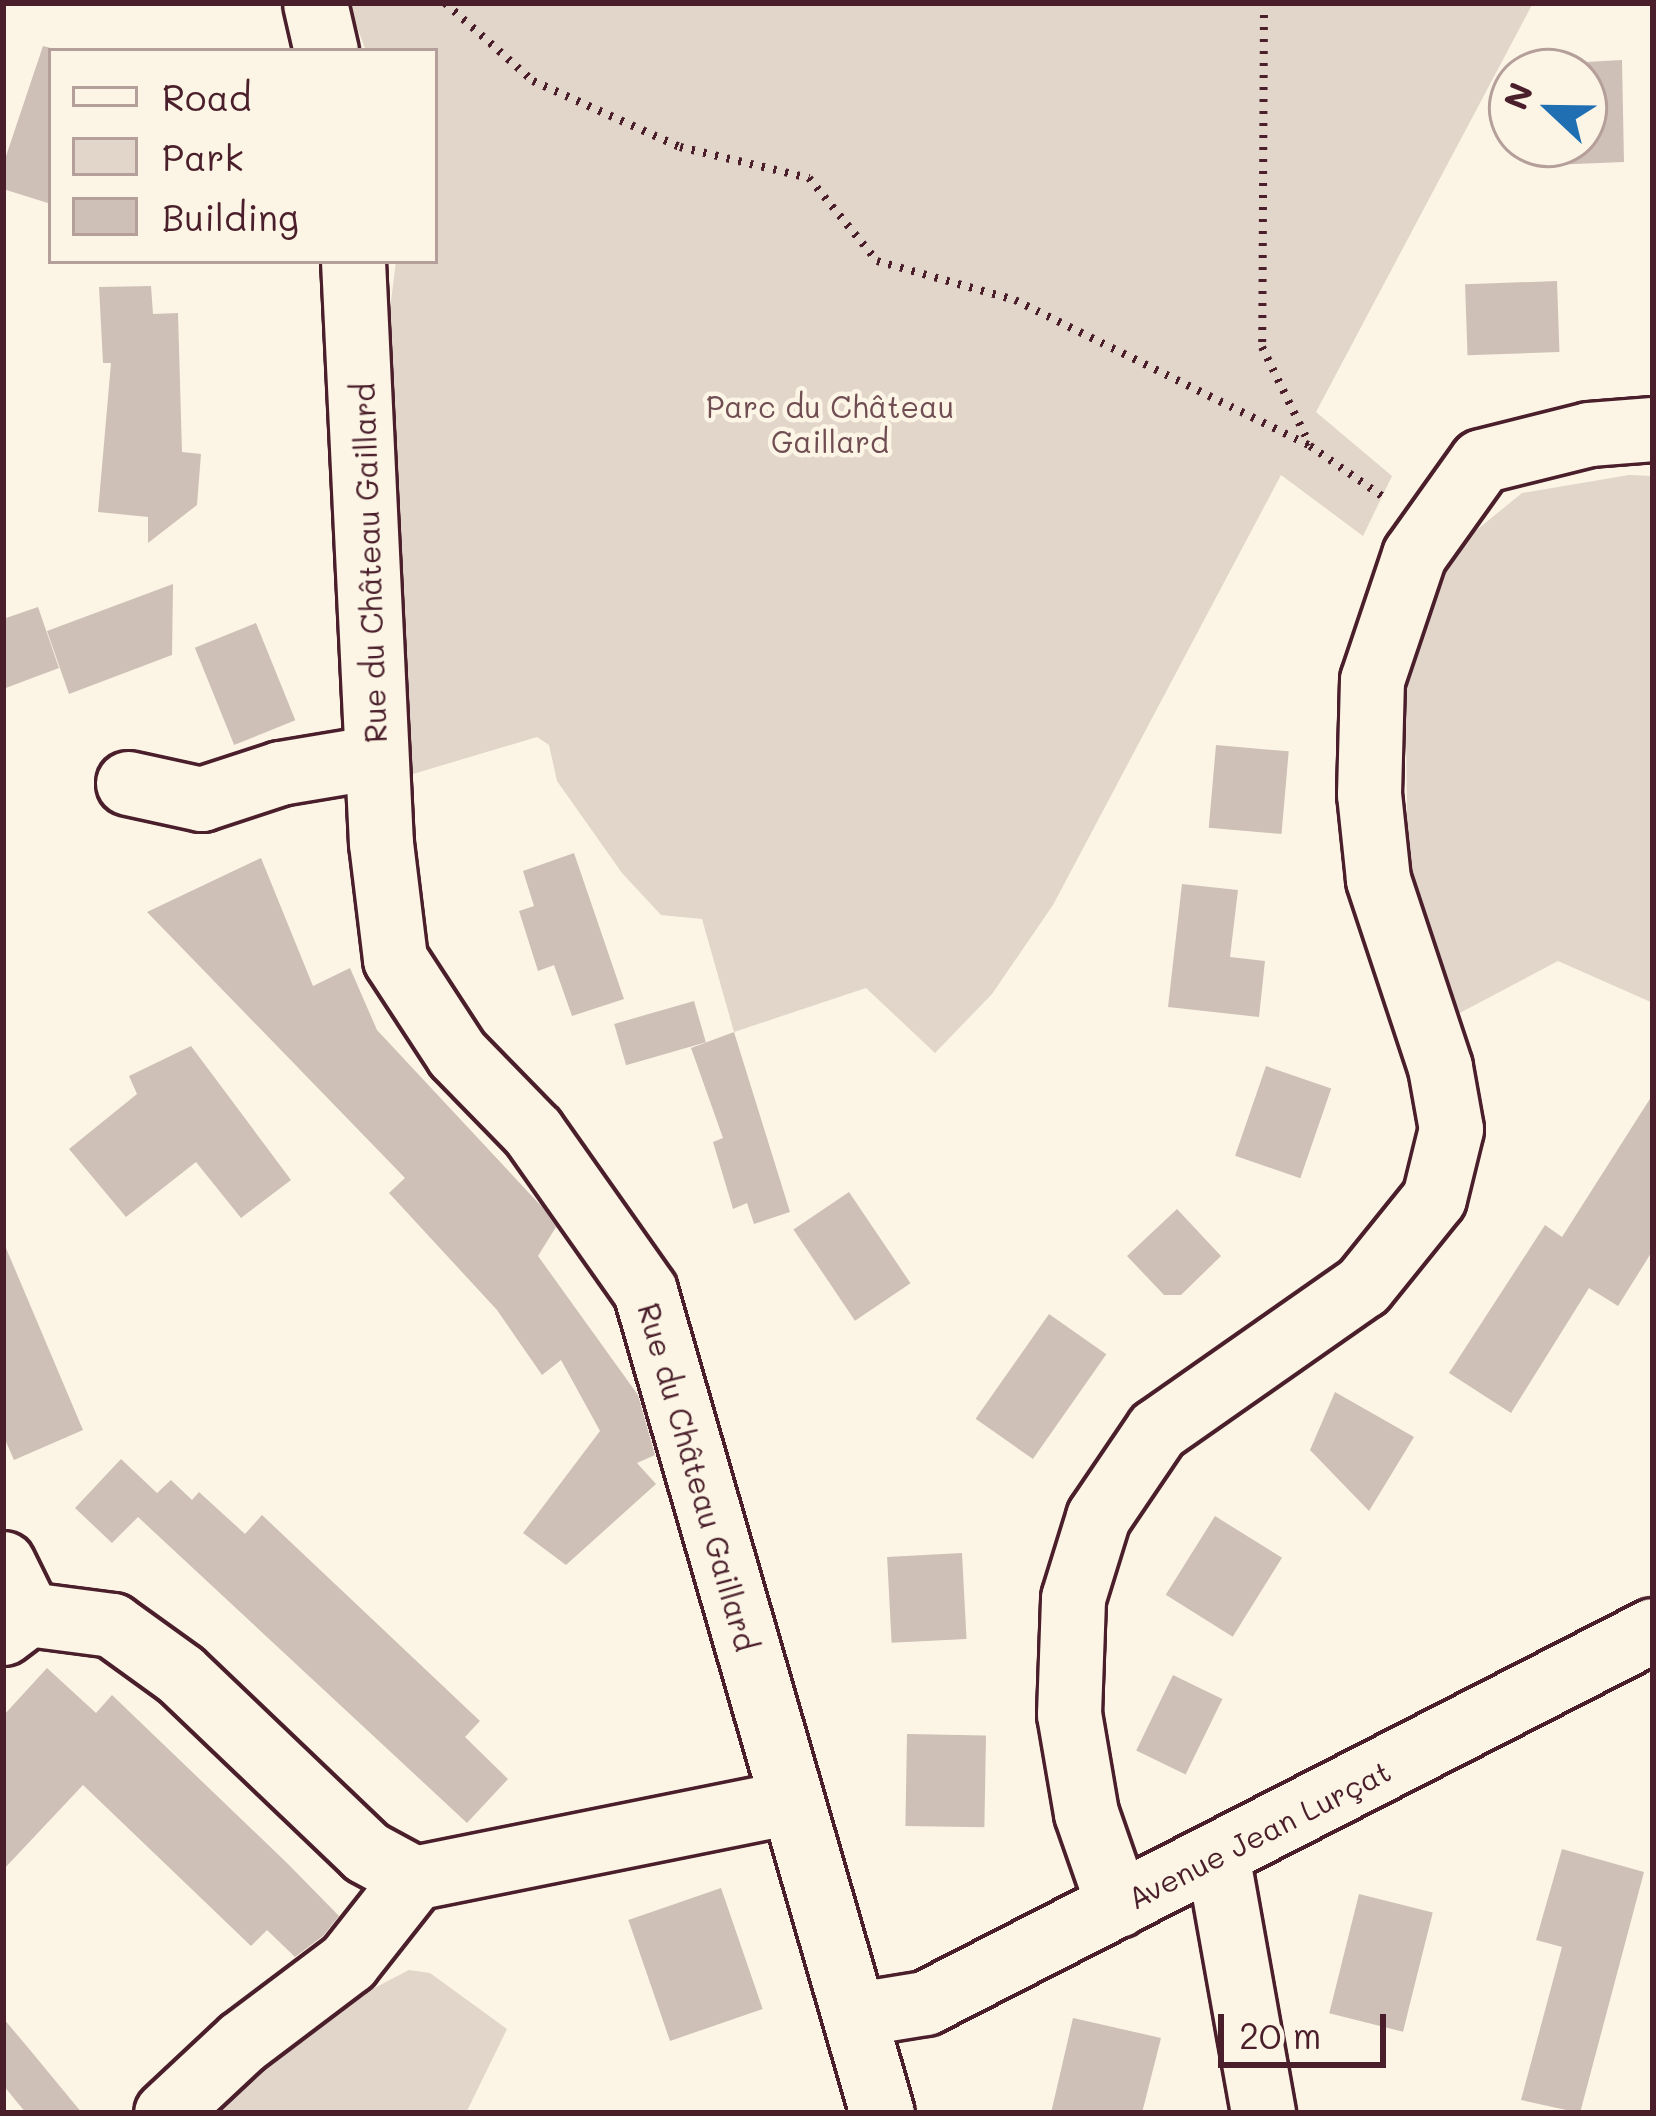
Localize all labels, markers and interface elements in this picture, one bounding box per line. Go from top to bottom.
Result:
legend [48,48,438,264]
north arrow [1488,48,1608,168]
text: Road [162,73,252,120]
text: N [1492,76,1542,115]
text: Park [162,133,244,180]
text: Building [162,193,299,240]
street label: Rue du Château Gaillard [345,382,393,744]
park label: Parc du Château Gaillard [706,388,954,458]
street label: Rue du Château Gaillard [631,1299,765,1655]
street label: Avenue Jean Lurçat [1122,1752,1396,1916]
scale bar [1224,1990,1392,2064]
text: 20 m [1239,2011,1321,2058]

